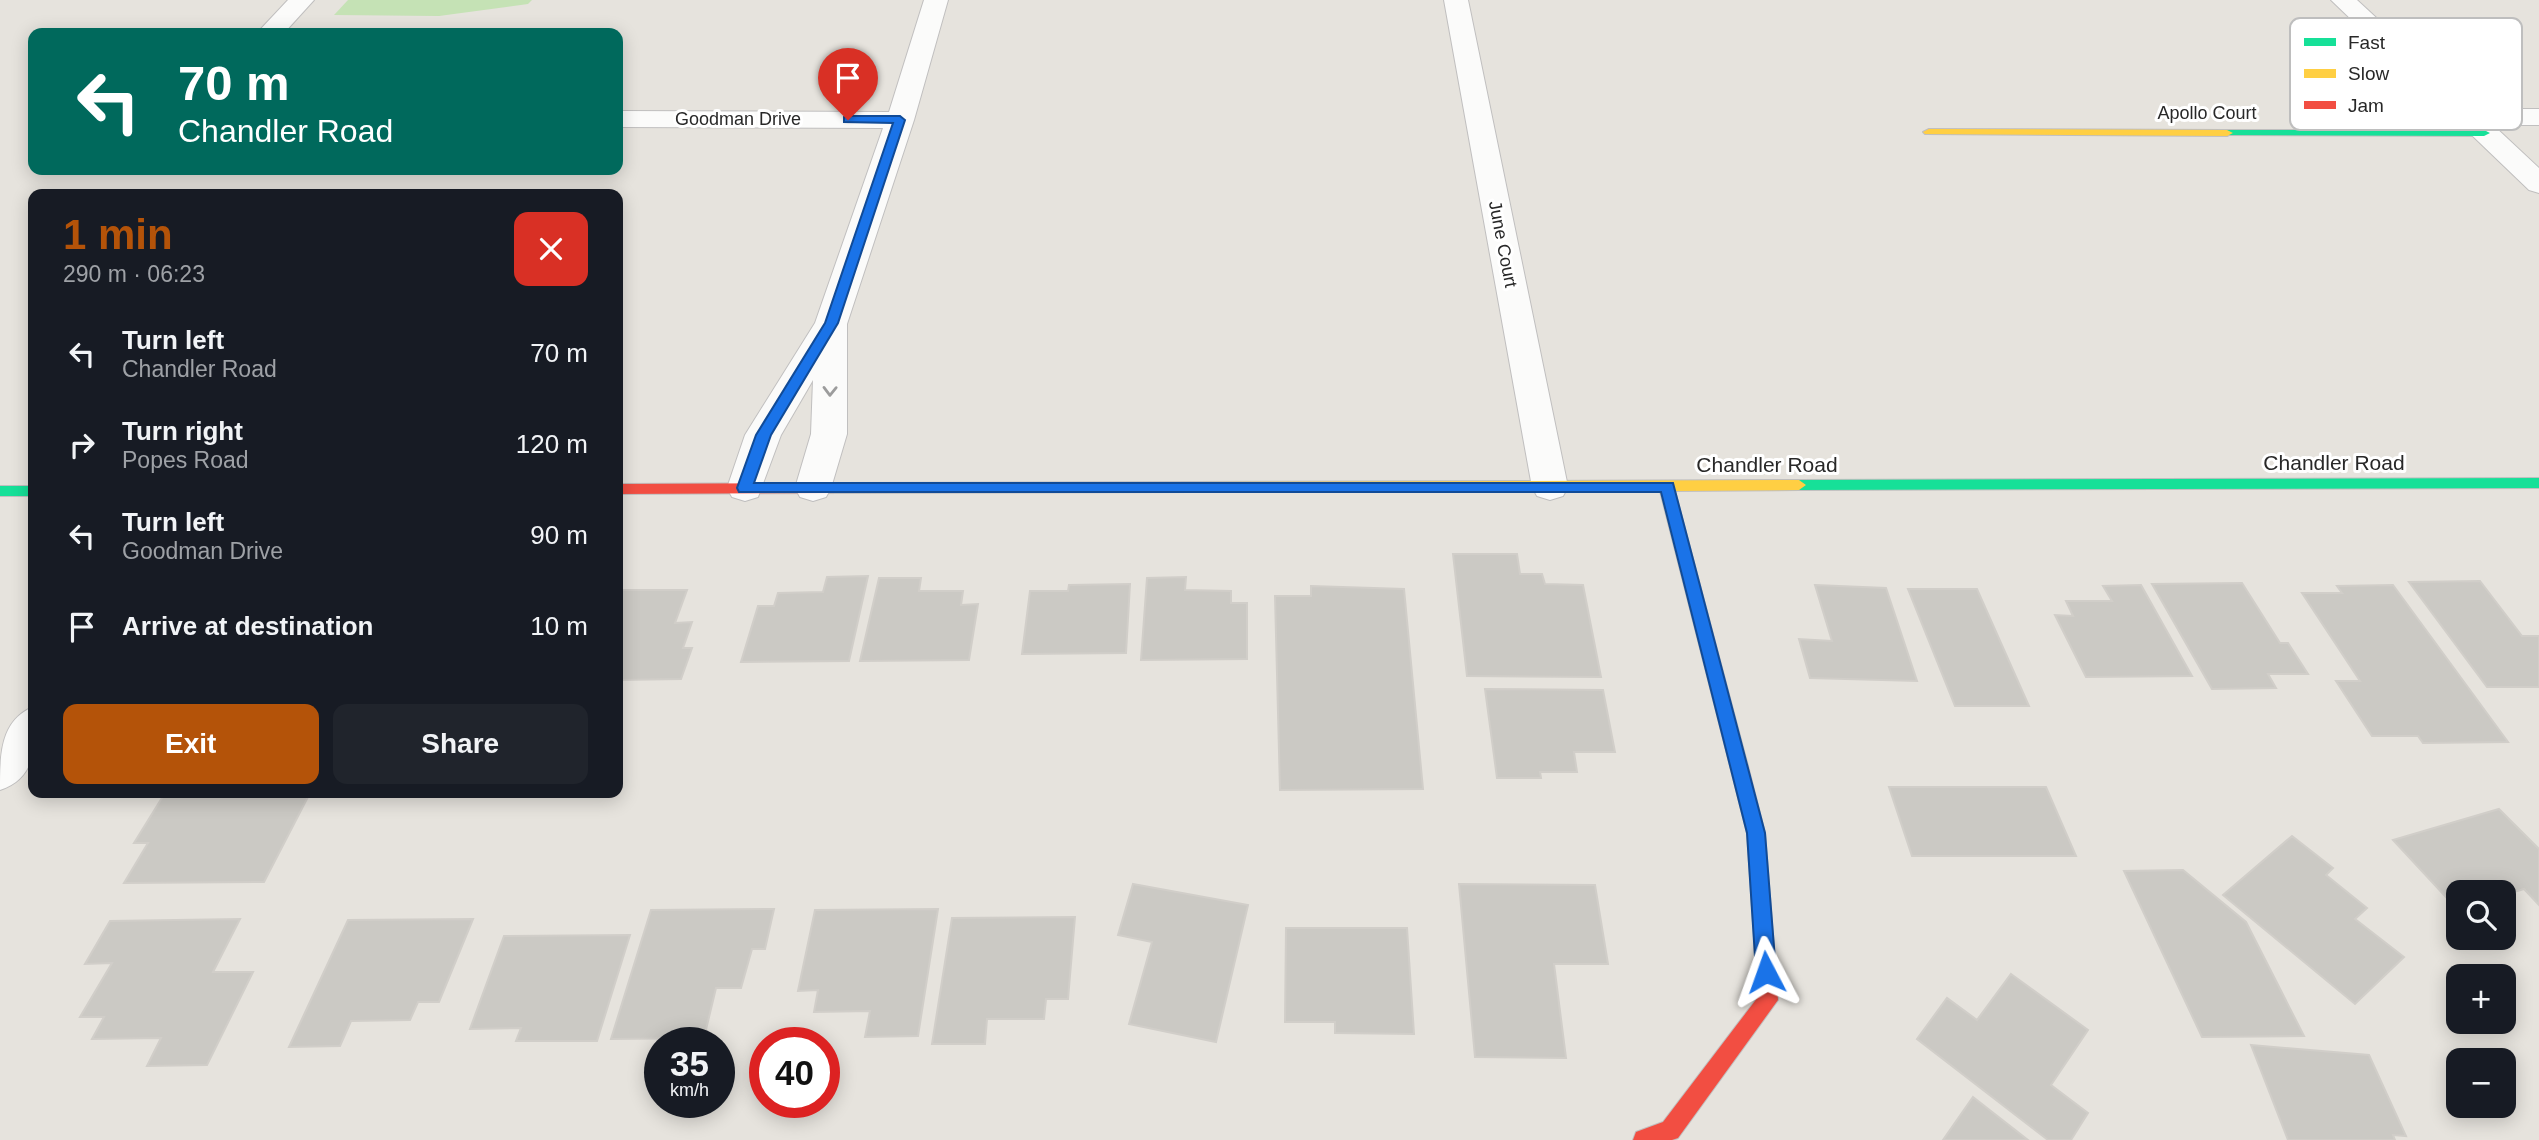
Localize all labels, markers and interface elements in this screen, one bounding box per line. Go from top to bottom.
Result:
legend [2290,18,2522,130]
text: Fast [2348,32,2386,53]
pin [818,48,878,120]
icon: left [63,56,154,147]
text: 70 m [178,56,290,110]
icon: arrive [829,59,867,97]
text: Slow [2348,63,2389,84]
text: Jam [2348,95,2384,116]
street label: Apollo Court [2157,103,2257,123]
street label: Goodman Drive [675,109,801,129]
text: Chandler Road [178,113,393,149]
street label: June Court [1485,199,1521,289]
text: 1 min [63,211,173,258]
button: close [514,212,588,286]
text: 290 m · 06:23 [63,261,205,287]
text: Turn left [122,325,224,355]
icon: left [63,335,101,373]
text: 70 m [530,338,588,368]
text: Chandler Road [122,356,277,382]
one-way arrow [822,387,838,397]
text: Turn right [122,416,243,446]
icon: right [63,426,101,464]
text: 120 m [516,429,588,459]
text: Popes Road [122,447,249,473]
street label: Chandler Road [2263,451,2405,474]
street label: Chandler Road [1696,453,1838,476]
text: Turn left [122,507,224,537]
icon: left [63,517,101,555]
text: 90 m [530,520,588,550]
text: Goodman Drive [122,538,283,564]
icon: arrive [63,608,101,646]
text: Arrive at destination [122,611,373,641]
text: 10 m [530,611,588,641]
button: Exit [63,704,319,784]
button: Share [333,704,588,784]
map controls [2446,880,2516,1118]
button: search [2446,880,2516,950]
position arrow [1729,935,1803,1009]
button: + [2446,964,2516,1034]
speed limit sign: 40 [749,1027,840,1118]
text: 35 [670,1044,709,1083]
button: − [2446,1048,2516,1118]
text: km/h [670,1080,709,1100]

